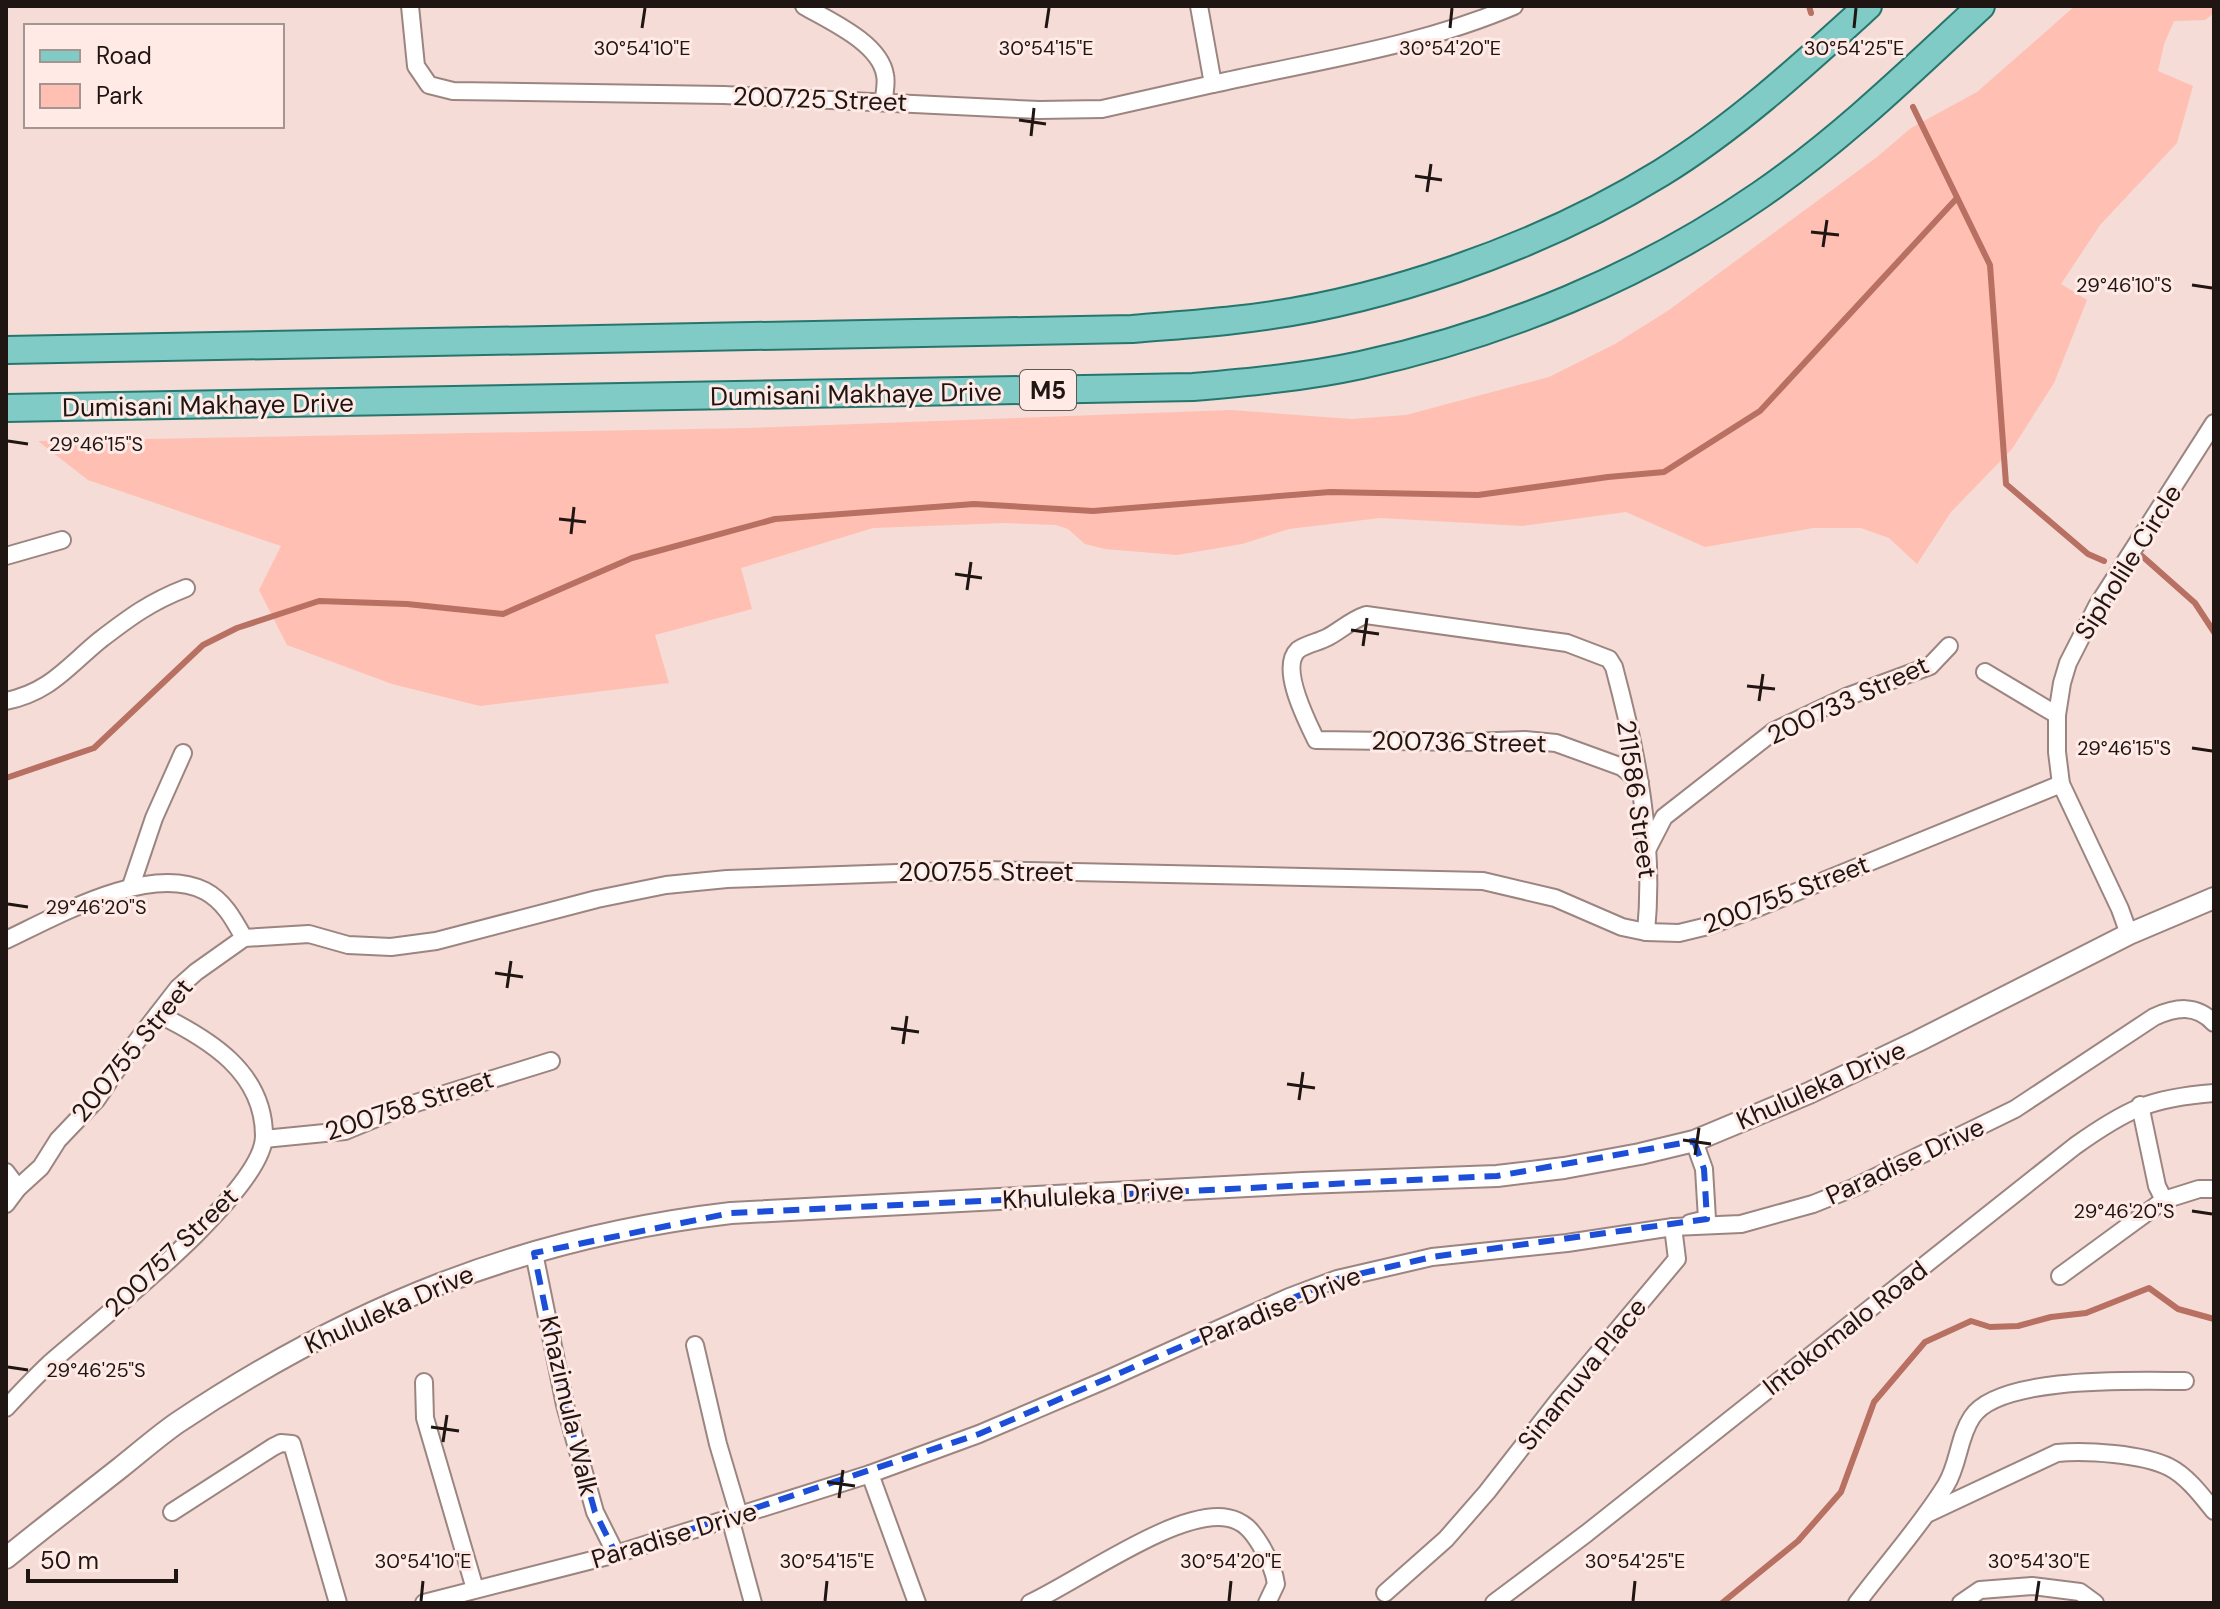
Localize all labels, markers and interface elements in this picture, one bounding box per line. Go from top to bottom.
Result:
legend [24,24,284,128]
text: 30°54'10"E [594,35,690,61]
text: 30°54'15"E [998,35,1094,61]
text: 30°54'20"E [1399,35,1501,61]
text: 30°54'25"E [1804,35,1904,61]
text: Road [96,40,152,71]
street label: 200725 Street [732,79,908,119]
text: Park [96,80,143,111]
text: 29°46'10"S [2076,272,2172,298]
road number: M5 [1020,370,1076,410]
street label: Dumisani Makhaye Drive [710,374,1002,414]
street label: Dumisani Makhaye Drive [62,385,354,425]
text: 29°46'15"S [49,431,143,457]
street label: Sipholile Circle [2067,478,2189,646]
street label: 200733 Street [1762,648,1934,752]
street label: 211586 Street [1609,718,1665,880]
street label: 200736 Street [1371,723,1547,761]
text: 29°46'15"S [2077,735,2171,761]
street label: 200755 Street [1698,847,1874,941]
street label: 200755 Street [898,855,1074,889]
text: 29°46'20"S [45,894,147,920]
street label: 200755 Street [64,971,200,1129]
street label: Khululeka Drive [1731,1032,1911,1138]
street label: 200758 Street [320,1062,498,1148]
street label: Paradise Drive [1820,1109,1990,1213]
street label: Khululeka Drive [1001,1173,1185,1217]
street label: 200757 Street [97,1180,245,1324]
text: 29°46'20"S [2073,1198,2175,1224]
street label: Intokomalo Road [1756,1253,1934,1403]
street label: Khululeka Drive [299,1256,479,1362]
street label: Paradise Drive [1194,1258,1366,1354]
street label: Sinamuva Place [1510,1291,1654,1457]
street label: Khazimula Walk [532,1312,606,1500]
text: 29°46'25"S [46,1357,146,1383]
street label: Paradise Drive [587,1494,761,1576]
scale bar [28,1533,176,1583]
text: 50 m [40,1545,99,1576]
text: 30°54'10"E [375,1548,471,1574]
text: 30°54'15"E [779,1548,875,1574]
text: 30°54'20"E [1180,1548,1282,1574]
text: 30°54'25"E [1585,1548,1685,1574]
text: 30°54'30"E [1988,1548,2090,1574]

